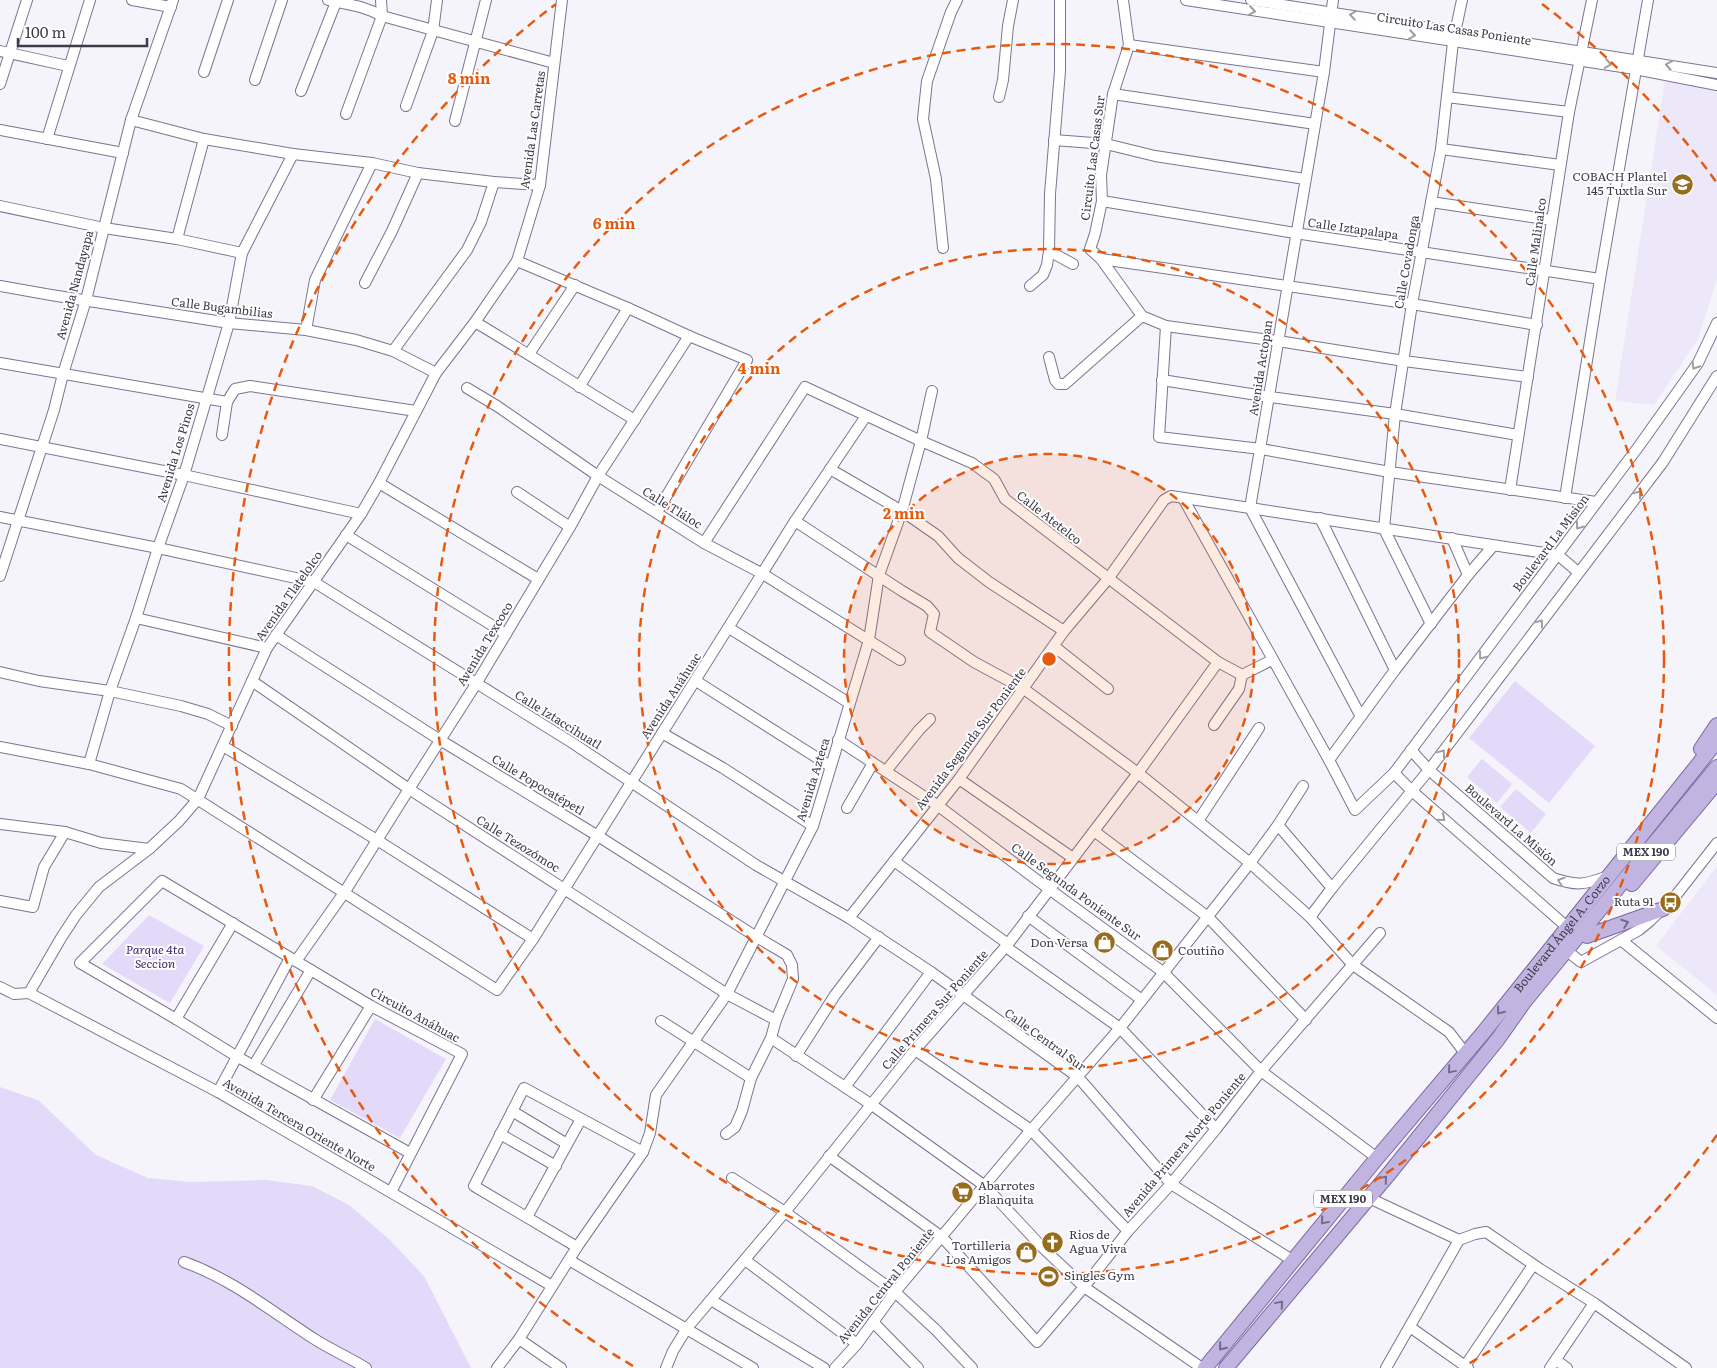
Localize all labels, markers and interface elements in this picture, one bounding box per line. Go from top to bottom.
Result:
one-way arrow [1247,5,1256,15]
street label: Circuito Las Casas Poniente [1376,7,1533,49]
one-way arrow [1348,11,1357,21]
scale bar [18,15,146,47]
text: 100 m [25,20,66,43]
one-way arrow [1408,30,1417,40]
one-way arrow [1603,59,1612,69]
one-way arrow [1665,61,1673,71]
text: 8 min [448,66,491,89]
street label: Avenida Las Carretas [515,69,549,190]
street label: Circuito Las Casas Sur [1075,94,1109,221]
place label: COBACH Plantel 145 Tuxtla Sur [1572,167,1667,199]
school or university icon: COBACH Plantel 145 Tuxtla Sur [1671,172,1695,196]
street label: Calle Malinalco [1520,197,1550,287]
text: 6 min [593,211,636,234]
street label: Calle Iztapalapa [1307,213,1400,243]
street label: Calle Covadonga [1389,213,1423,310]
street label: Avenida Nandayapa [51,228,97,341]
street label: Calle Bugambilias [170,292,274,322]
street label: Avenida Actopan [1244,319,1276,417]
text: 4 min [738,356,781,379]
one-way arrow [1692,360,1701,370]
street label: Avenida Los Pinos [151,401,199,504]
street label: Calle Tláloc [639,482,706,533]
street label: Calle Atetelco [1013,486,1086,548]
street label: Boulevard La Mision [1508,490,1593,595]
one-way arrow [1633,491,1641,500]
text: 2 min [883,501,926,524]
one-way arrow [1577,520,1585,529]
street label: Avenida Tlatelolco [250,547,326,644]
street label: Avenida Texcoco [452,598,516,689]
one-way arrow [1534,619,1543,629]
street label: Avenida Anáhuac [636,649,705,742]
centre of rings [1040,650,1058,668]
one-way arrow [1479,650,1488,660]
street label: Avenida Segunda Sur Poniente [911,663,1030,813]
street label: Calle Iztaccíhuatl [512,685,605,753]
street label: Avenida Azteca [791,735,834,824]
street label: Calle Popocatépetl [489,749,588,819]
one-way arrow [1436,749,1445,759]
street label: Boulevard La Misión [1461,779,1562,870]
street label: Calle Tezozómoc [473,810,564,876]
one-way arrow [1437,812,1446,821]
street label: Calle Segunda Poniente Sur [1008,838,1145,945]
road number: MEX 190 [1617,844,1675,860]
street label: Boulevard Ángel A. Corzo [1509,871,1614,996]
one-way arrow [1557,877,1566,887]
bus stop icon: Ruta 91 [1658,890,1682,914]
place label: Ruta 91 [1614,892,1654,910]
one-way arrow [1620,918,1629,928]
shop icon: Don Versa [1092,931,1116,955]
place label: Don Versa [1030,933,1089,951]
shop icon: Coutiño [1150,939,1174,963]
park label: Parque 4ta Seccion [126,940,184,972]
place label: Coutiño [1178,941,1224,959]
street label: Calle Primera Sur Poniente [877,945,992,1073]
street label: Circuito Anáhuac [367,982,464,1046]
street label: Calle Central Sur [1001,1003,1090,1075]
one-way arrow [1498,1005,1506,1014]
one-way arrow [1448,1064,1457,1073]
street label: Avenida Primera Norte Poniente [1117,1068,1249,1221]
street label: Avenida Tercera Oriente Norte [220,1073,379,1175]
place label: Abarrotes Blanquita [978,1176,1035,1208]
one-way arrow [1379,1176,1388,1185]
supermarket icon: Abarrotes Blanquita [950,1181,974,1205]
road number: MEX 190 [1314,1190,1372,1208]
one-way arrow [1321,1216,1330,1225]
street label: Avenida Central Poniente [833,1223,938,1347]
place label: Rios de Agua Viva [1069,1225,1127,1257]
church icon: Rios de Agua Viva [1041,1230,1065,1254]
place label: Tortilleria Los Amigos [946,1236,1012,1268]
shop icon: Tortilleria Los Amigos [1015,1241,1039,1265]
sports icon: Singles Gym [1036,1264,1060,1288]
place label: Singles Gym [1064,1266,1135,1284]
one-way arrow [1274,1301,1283,1310]
one-way arrow [1218,1342,1227,1351]

